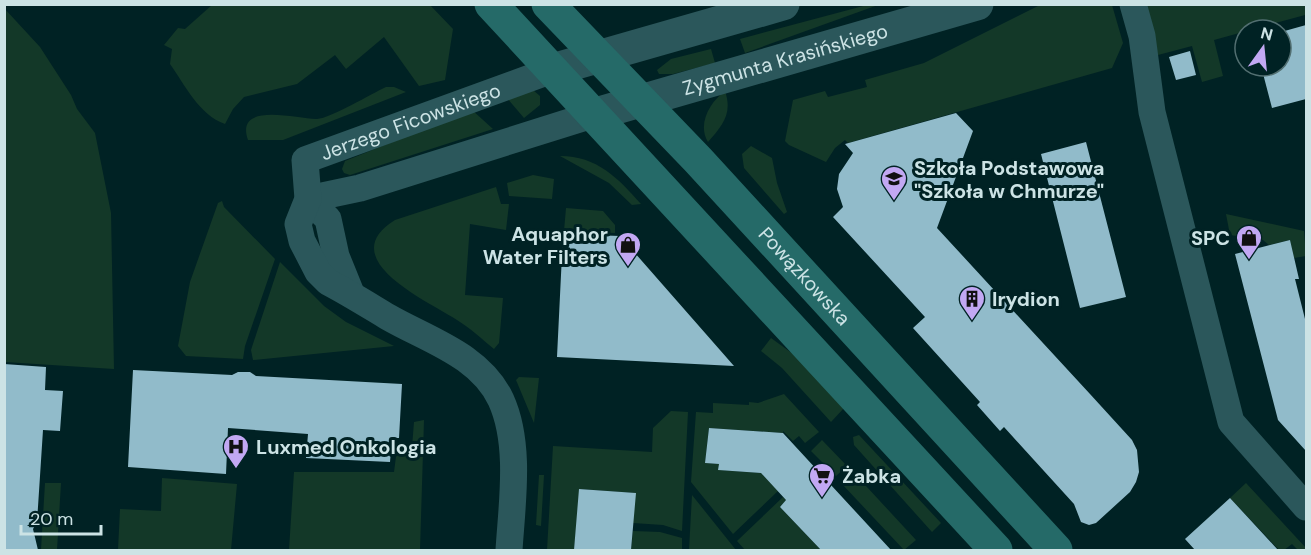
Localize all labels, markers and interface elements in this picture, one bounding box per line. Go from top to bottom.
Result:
street label: Zygmunta Krasińskiego [679,17,891,101]
north arrow [1233,18,1293,78]
text: N [1258,22,1275,46]
street label: Jerzego Ficowskiego [317,77,504,166]
place label: Szkoła Podstawowa "Szkoła w Chmurze" [914,155,1104,204]
school or university icon: Szkoła Podstawowa "Szkoła w Chmurze" [879,164,909,202]
place label: Aquaphor Water Filters [483,221,608,270]
street label: Powązkowska [753,221,856,331]
shop icon: SPC [1234,223,1264,261]
place label: SPC [1191,225,1230,251]
shop icon: Aquaphor Water Filters [613,230,643,268]
building icon: Irydion [957,284,987,322]
place label: Irydion [992,286,1060,312]
hospital icon: Luxmed Onkologia [221,432,251,470]
place label: Luxmed Onkologia [256,434,437,460]
supermarket icon: Żabka [807,461,837,499]
place label: Żabka [842,463,901,489]
scale bar [21,498,100,536]
text: 20 m [30,507,73,531]

